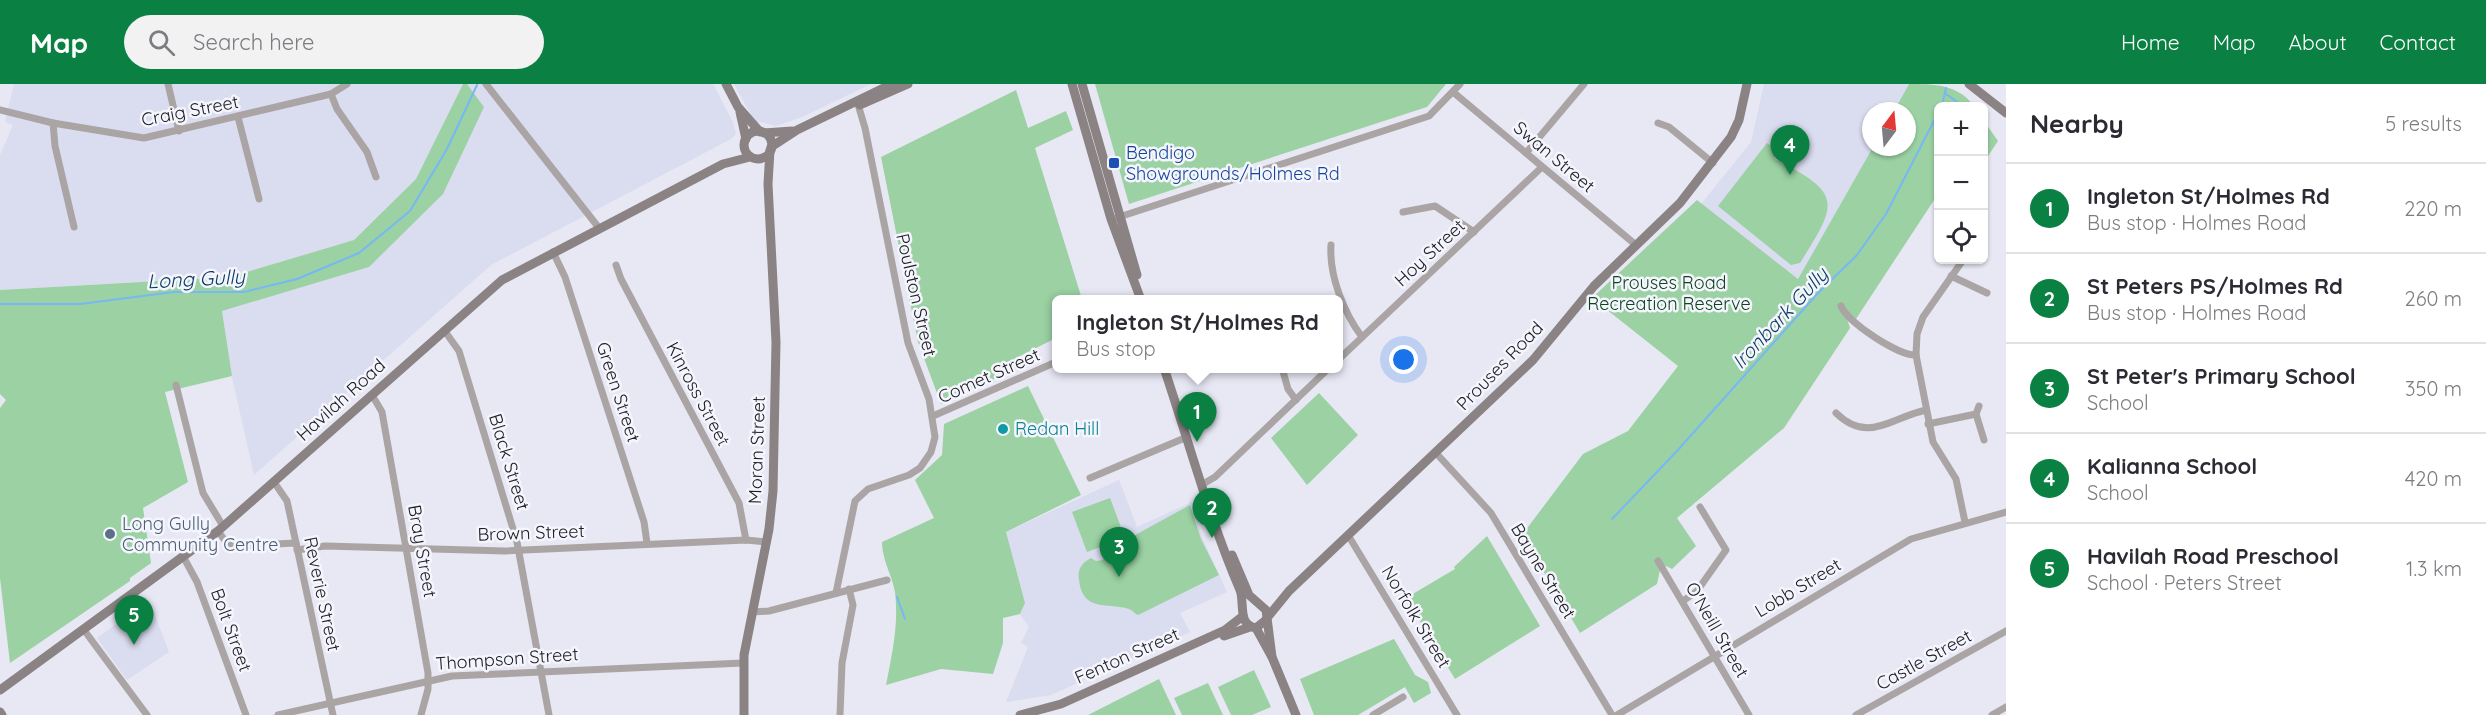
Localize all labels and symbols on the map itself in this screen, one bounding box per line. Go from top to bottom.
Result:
street label: Craig Street [139,90,240,131]
north arrow [1862,102,1916,156]
street label: Swan Street [1509,116,1600,197]
pin: 4 [1770,126,1810,175]
place label: Bendigo Showgrounds/Holmes Rd [1126,141,1340,185]
marker: Bendigo Showgrounds/Holmes Rd [1107,156,1121,170]
street label: Hoy Street [1390,214,1470,291]
street label: Poulston Street [891,231,942,359]
water label: Ironbark Gully [1726,261,1834,374]
water label: Long Gully [147,263,247,294]
park label: Prouses Road Recreation Reserve [1587,271,1751,315]
street label: Prouses Road [1451,316,1548,415]
street label: Kinross Street [661,338,736,450]
street label: Green Street [591,339,645,445]
street label: Comet Street [934,343,1043,408]
your location [1389,345,1418,374]
street label: Havilah Road [291,354,390,446]
pin: 1 [1178,392,1216,442]
street label: Moran Street [743,396,770,504]
street label: Black Street [484,411,535,513]
place label: Redan Hill [1015,417,1099,440]
marker: Redan Hill [996,422,1010,436]
pin: 2 [1192,488,1232,538]
street label: Bray Street [403,503,442,599]
place label: Long Gully Community Centre [122,512,278,556]
street label: Brown Street [477,519,585,546]
street label: Bayne Street [1506,519,1581,623]
marker: Long Gully Community Centre [103,527,117,541]
pin: 3 [1100,528,1138,577]
street label: Reverie Street [299,534,346,653]
street label: Lobb Street [1751,553,1845,622]
street label: Norfolk Street [1377,561,1456,672]
street label: O'Neill Street [1681,578,1754,682]
street label: Bolt Street [206,585,257,675]
pin: 5 [114,596,154,645]
street label: Fenton Street [1071,622,1183,689]
street label: Castle Street [1872,624,1975,695]
street label: Thompson Street [435,642,579,675]

